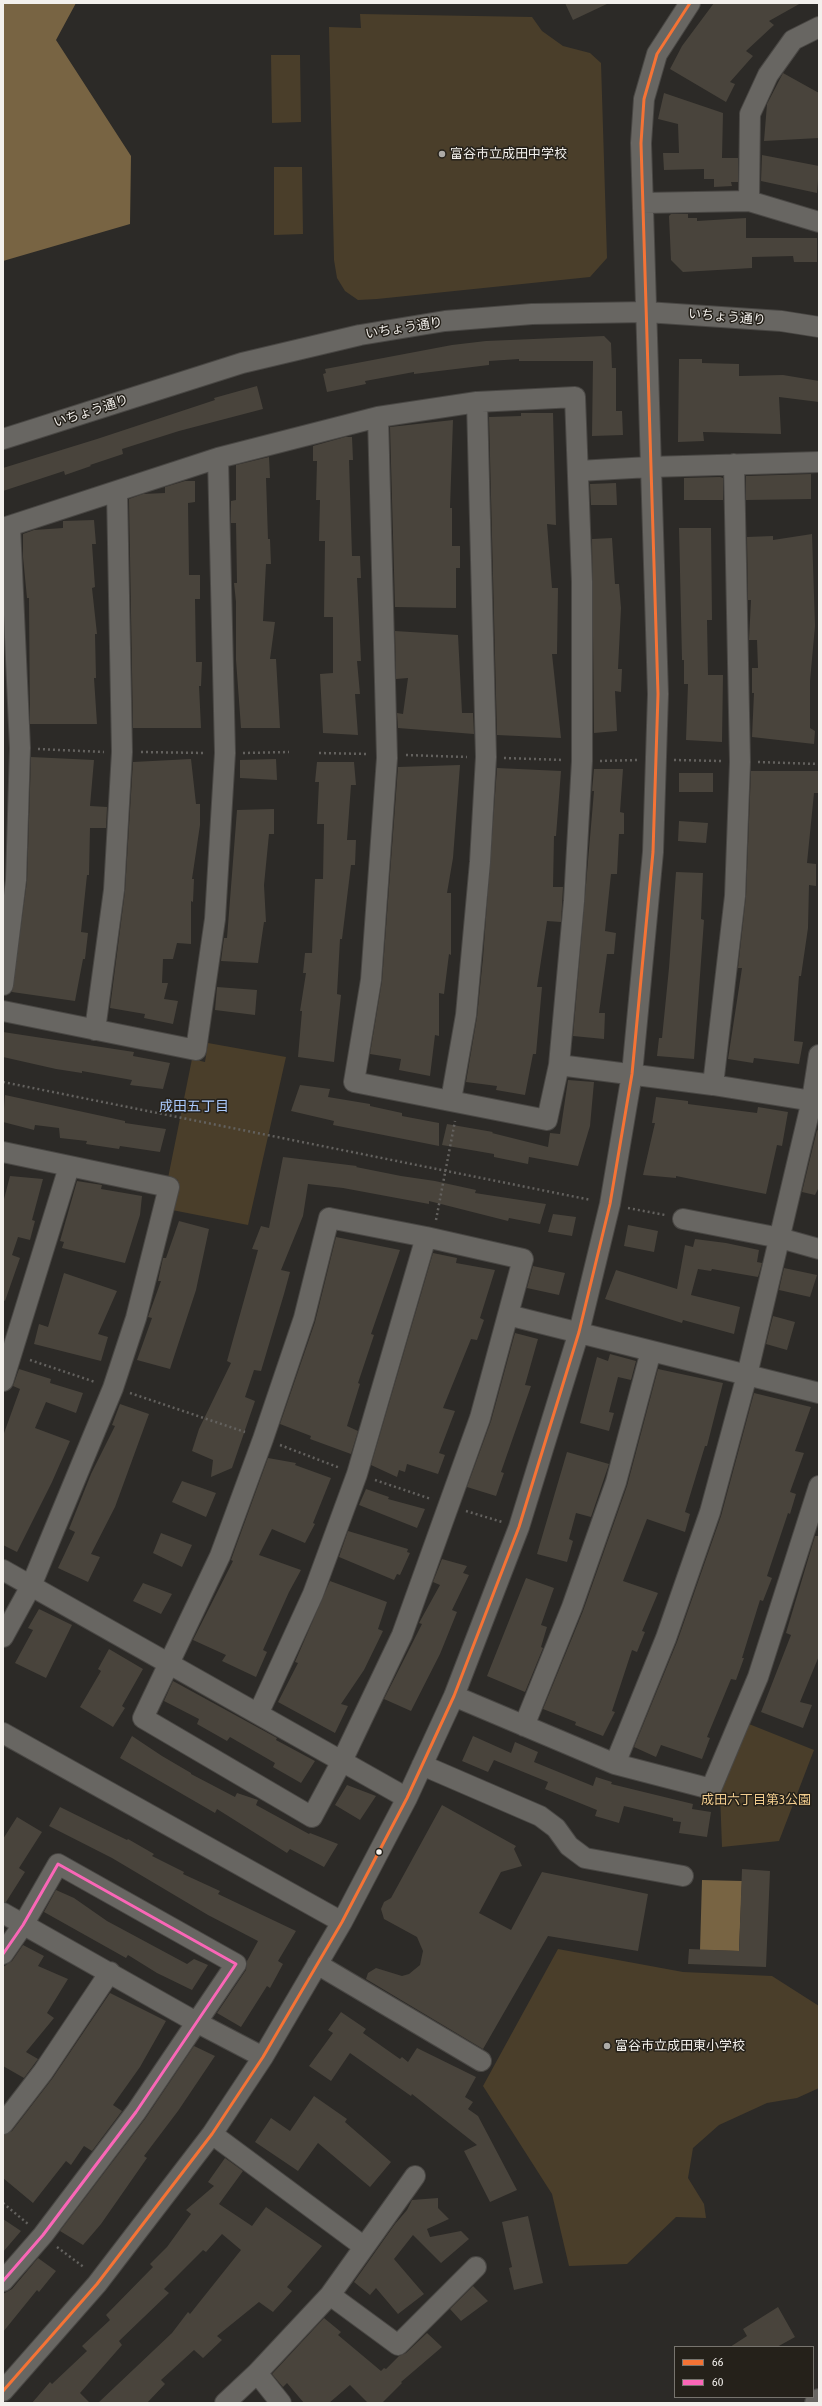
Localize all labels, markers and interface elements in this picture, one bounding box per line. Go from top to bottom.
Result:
place label: 富谷市立成田中学校 [450,146,567,162]
marker: 富谷市立成田中学校 [437,149,447,159]
street label: いちょう通り [687,306,767,328]
street label: いちょう通り [364,314,444,342]
street label: いちょう通り [51,392,131,430]
district label: 成田五丁目 [159,1099,229,1115]
park label: 成田六丁目第3公園 [701,1792,811,1808]
unlabelled marker [374,1847,384,1857]
place label: 富谷市立成田東小学校 [615,2038,745,2054]
marker: 富谷市立成田東小学校 [602,2041,612,2051]
legend [674,2346,814,2398]
text: 66 [712,2355,723,2369]
text: 60 [712,2375,723,2389]

